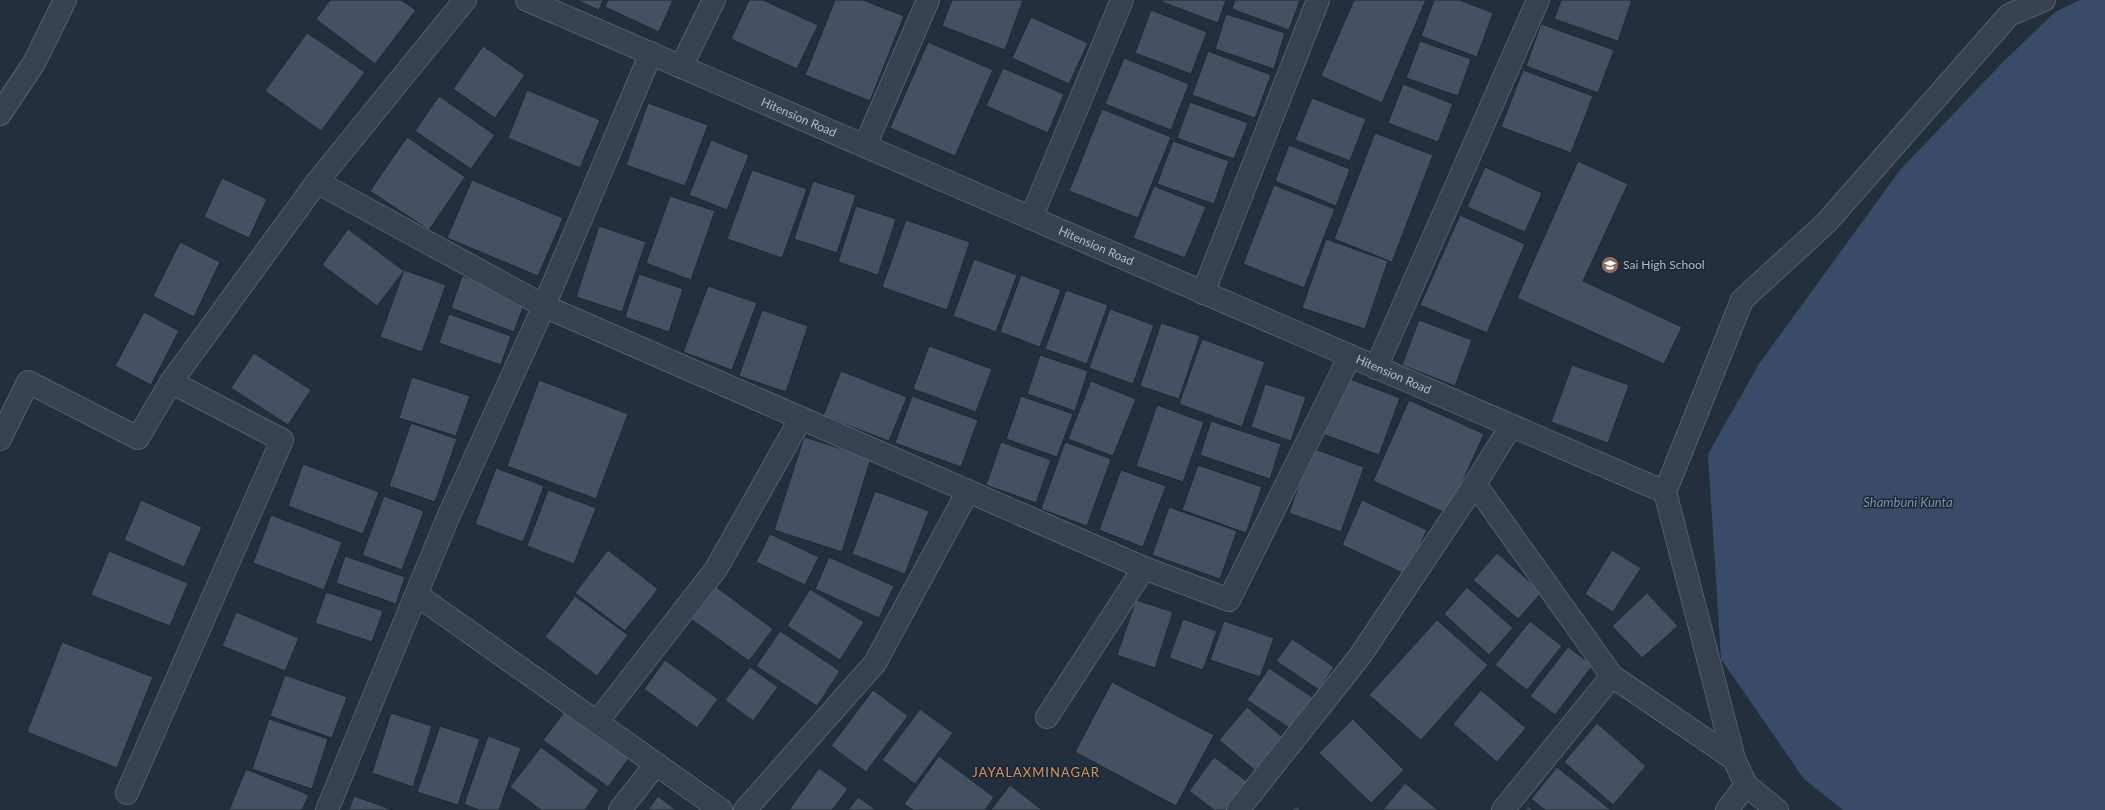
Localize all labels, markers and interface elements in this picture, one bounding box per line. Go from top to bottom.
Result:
street label: Hitension Road [759,94,839,140]
street label: Hitension Road [1056,223,1136,268]
school or university icon: Sai High School [1600,255,1620,275]
place label: Sai High School [1623,257,1705,272]
street label: Hitension Road [1354,351,1434,397]
water label: Shambuni Kunta [1863,494,1953,510]
district label: JAYALAXMINAGAR [972,764,1100,780]

